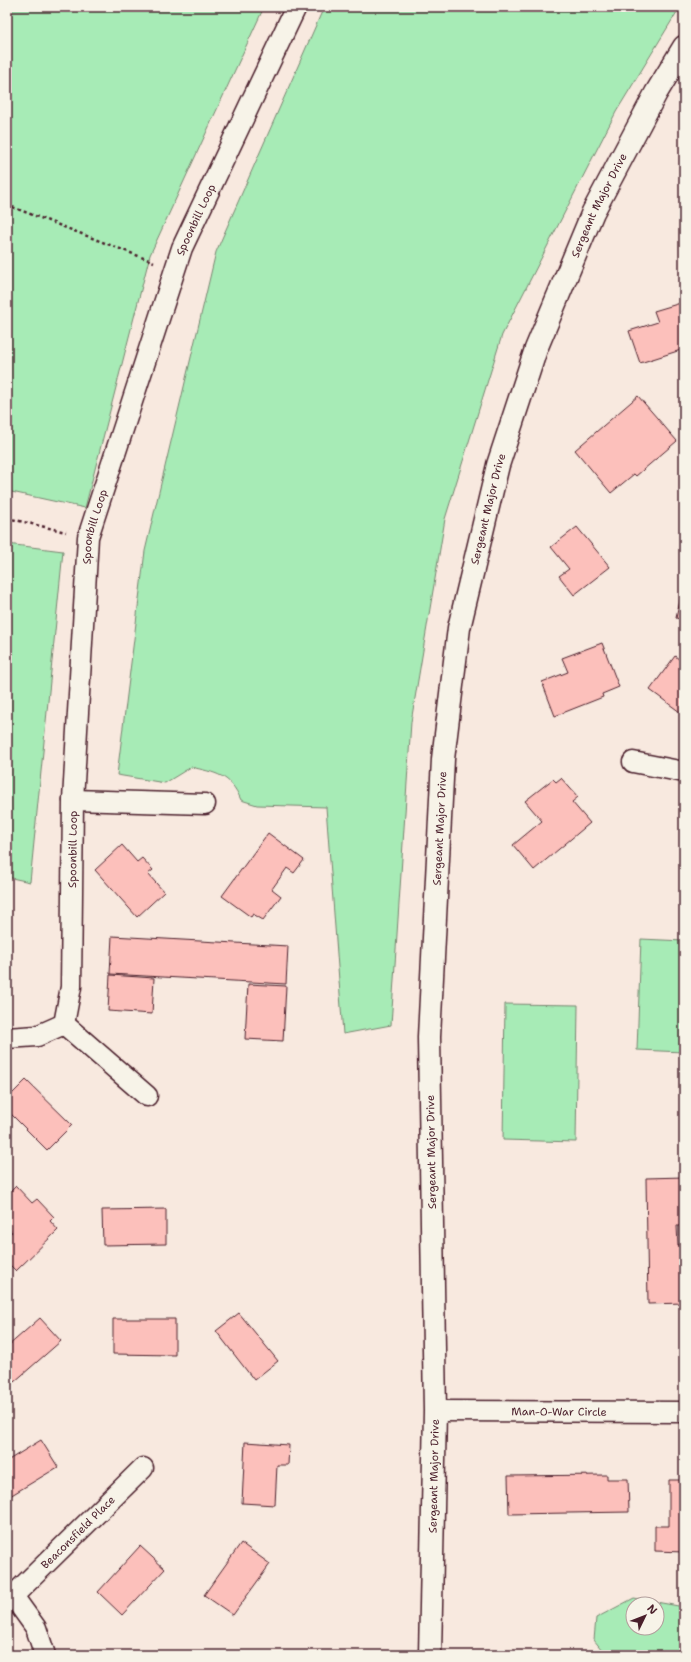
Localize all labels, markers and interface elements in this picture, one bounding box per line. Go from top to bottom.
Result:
street label: Sergeant Major Drive [568,151,631,260]
street label: Spoonbill Loop [173,182,219,257]
street label: Sergeant Major Drive [467,451,509,566]
street label: Spoonbill Loop [79,487,111,565]
street label: Sergeant Major Drive [430,771,450,886]
street label: Spoonbill Loop [65,811,81,888]
street label: Sergeant Major Drive [423,1095,440,1209]
street label: Man-O-War Circle [511,1404,607,1420]
street label: Sergeant Major Drive [425,1419,443,1533]
street label: Beaconsfield Place [38,1493,119,1572]
north arrow [625,1596,665,1636]
text: N [643,1601,661,1618]

